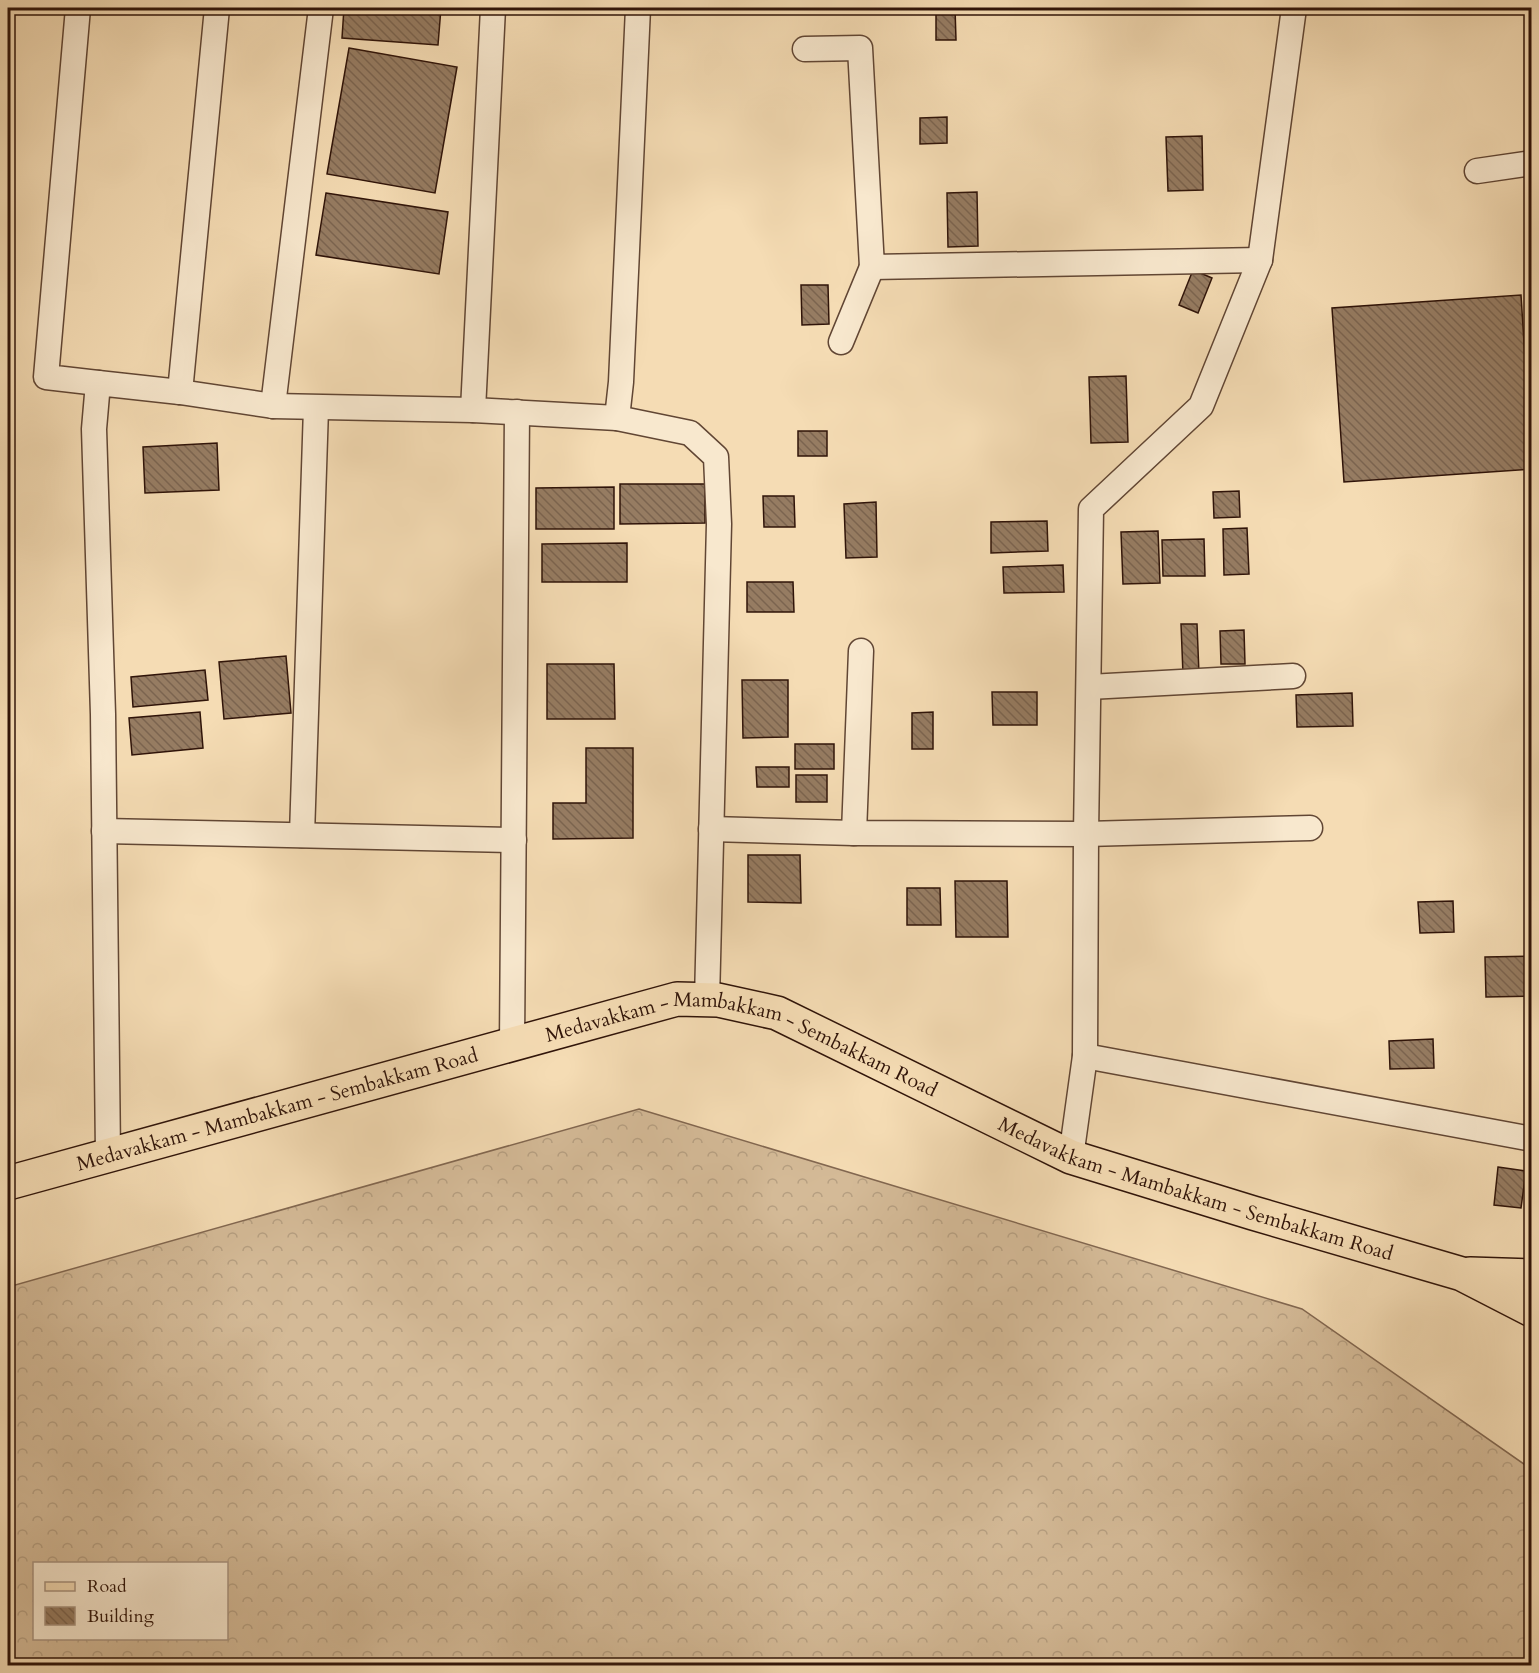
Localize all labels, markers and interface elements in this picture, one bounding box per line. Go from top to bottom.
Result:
street label: Medavakkam - Mambakkam - Sembakkam Road [542,985,942,1103]
street label: Medavakkam - Mambakkam - Sembakkam Road [73,1041,481,1177]
street label: Medavakkam - Mambakkam - Sembakkam Road [994,1110,1397,1267]
legend [33,1562,228,1640]
text: Road [87,1574,127,1599]
text: Building [87,1604,155,1629]

